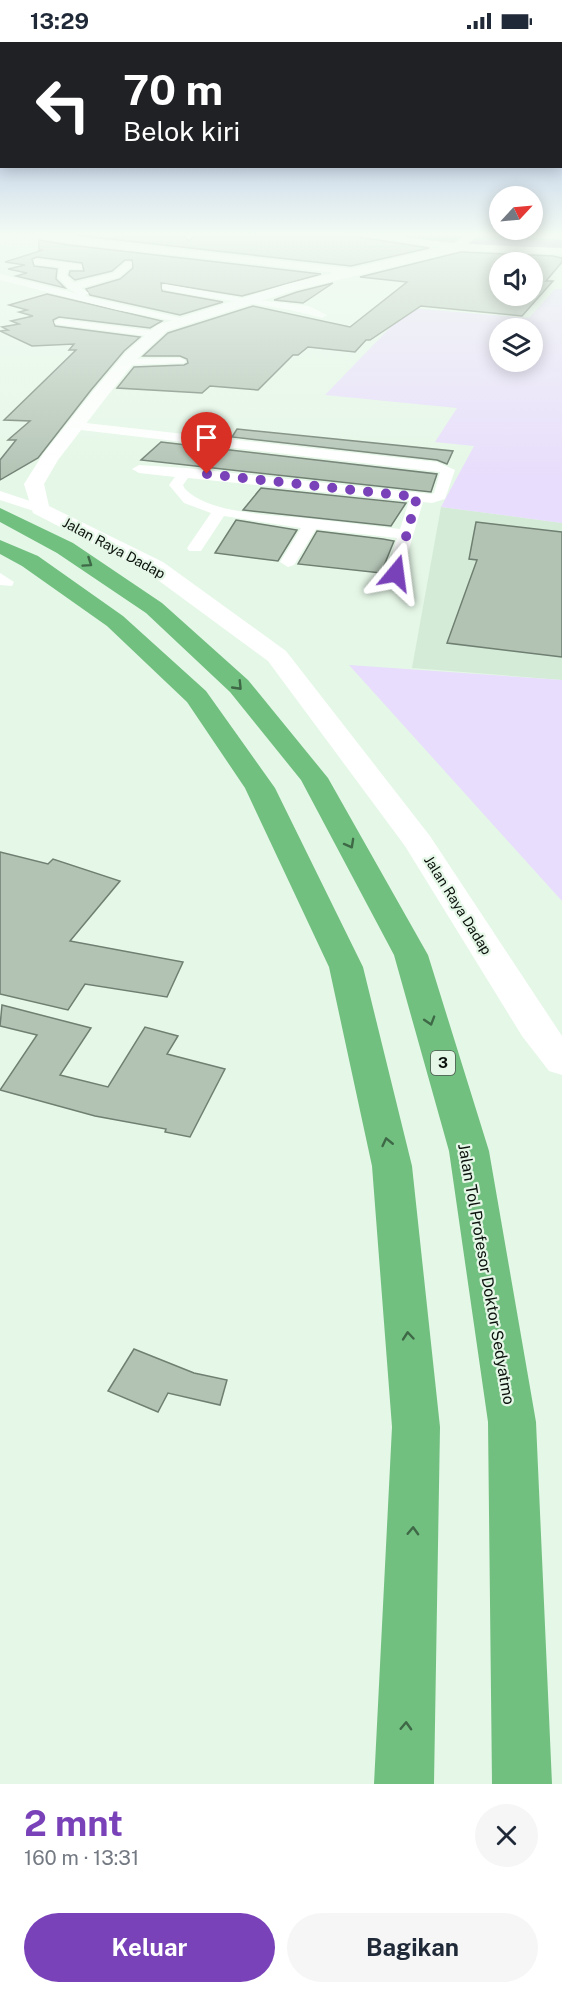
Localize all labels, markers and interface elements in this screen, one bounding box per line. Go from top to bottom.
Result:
text: 13:29 [30,8,89,34]
text: 70 m [123,65,223,114]
icon: left [24,66,102,144]
text: Belok kiri [123,115,240,147]
north arrow [489,186,543,240]
map controls [489,186,543,372]
button: sound [489,252,543,306]
button: layers [489,318,543,372]
pin [181,412,232,474]
icon: arrive [190,421,223,454]
street label: Jalan Raya Dadap [60,514,168,582]
position arrow [364,541,428,605]
one-way arrow [81,556,92,567]
one-way arrow [231,678,242,689]
one-way arrow [343,838,354,849]
street label: Jalan Raya Dadap [421,853,495,957]
one-way arrow [423,1015,435,1026]
road number: 3 [431,1051,455,1075]
one-way arrow [381,1138,394,1148]
street label: Jalan Tol Profesor Doktor Sedyatmo [454,1142,519,1406]
one-way arrow [402,1332,415,1341]
one-way arrow [406,1526,419,1535]
one-way arrow [399,1721,412,1730]
text: 2 mnt [24,1802,123,1844]
button: close [475,1804,538,1867]
text: 160 m · 13:31 [24,1846,139,1870]
button: Keluar [24,1913,275,1982]
button: Bagikan [287,1913,538,1982]

